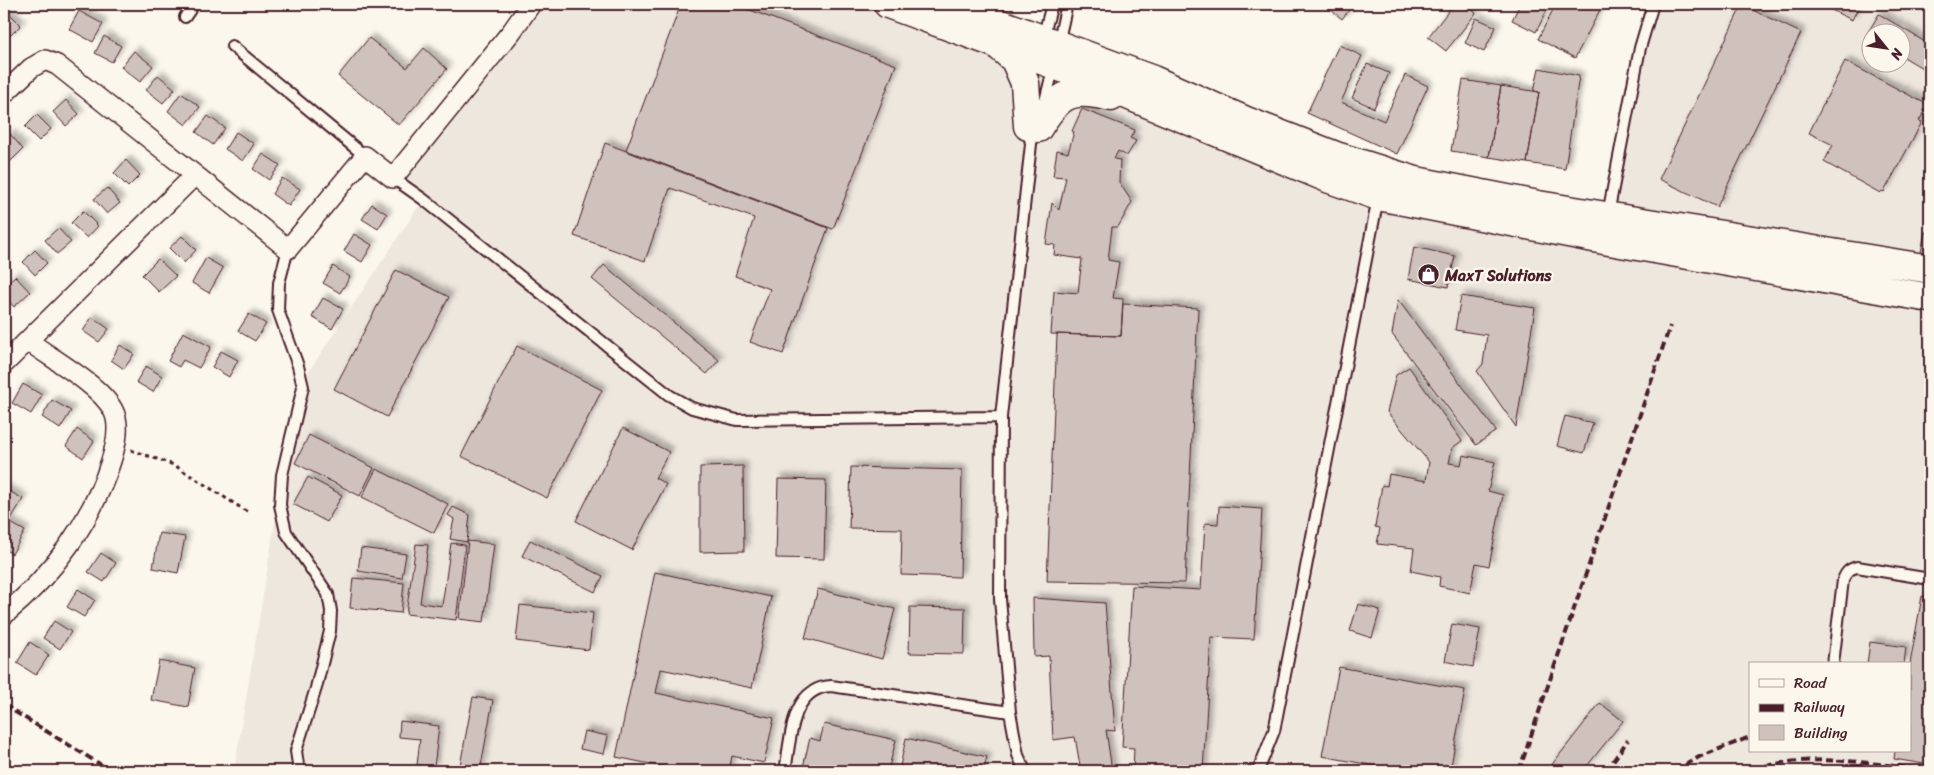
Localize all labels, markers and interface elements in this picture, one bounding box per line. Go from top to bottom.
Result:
north arrow [1862,22,1912,72]
text: N [1883,43,1911,65]
place label: MaxT Solutions [1444,261,1552,290]
shop icon: MaxT Solutions [1417,263,1441,287]
legend [1749,662,1912,752]
text: Road [1794,670,1827,696]
text: Railway [1794,694,1845,720]
text: Building [1794,720,1848,746]

